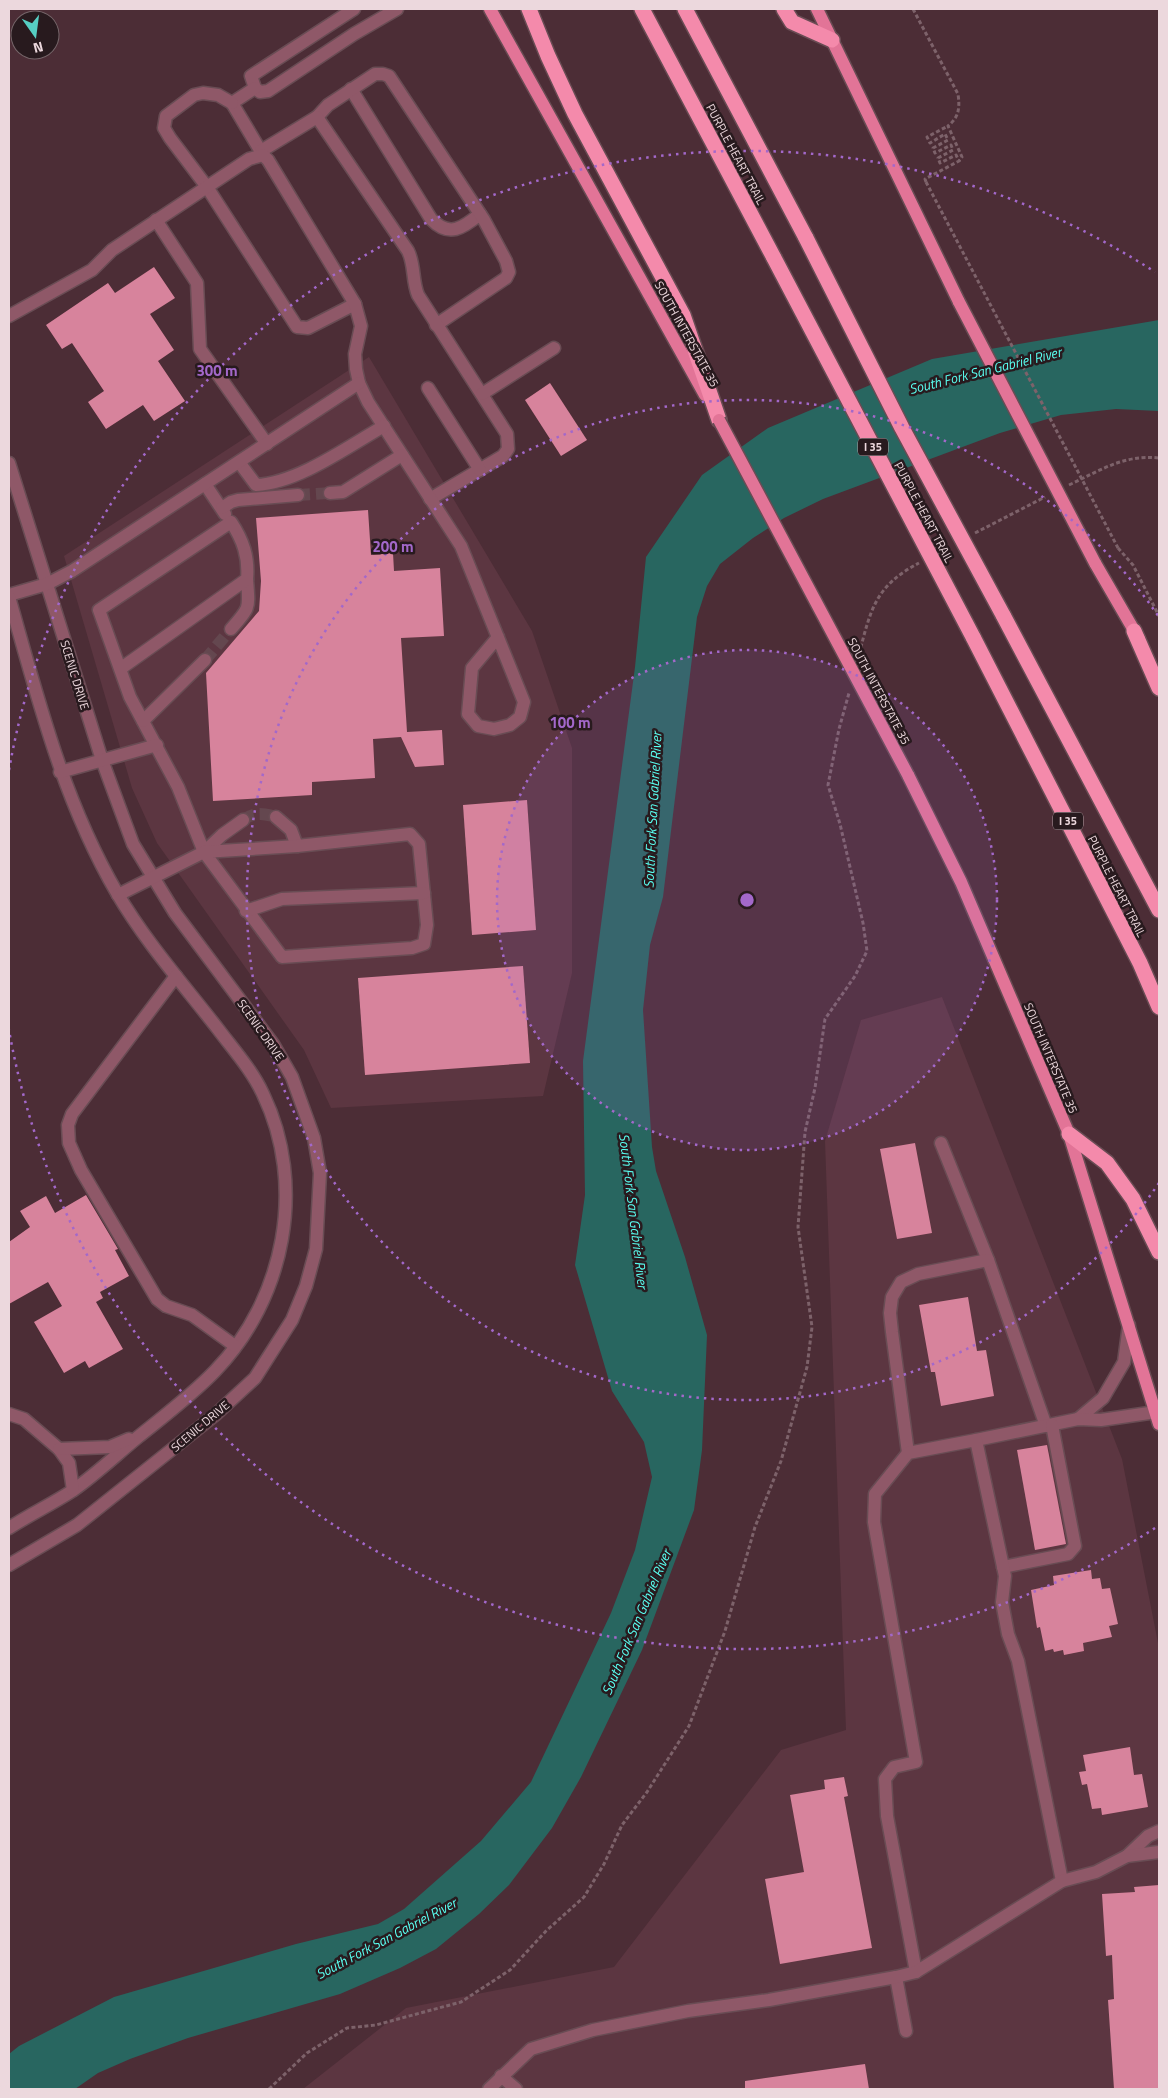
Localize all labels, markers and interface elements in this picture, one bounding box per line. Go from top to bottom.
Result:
north arrow [10,10,60,60]
text: N [31,37,46,59]
street label: PURPLE HEART TRAIL [701,100,771,208]
street label: SOUTH INTERSTATE 35 [650,278,724,391]
water label: South Fork San Gabriel River [907,341,1065,399]
text: 300 m [196,359,238,382]
road number: I 35 [858,438,888,456]
street label: PURPLE HEART TRAIL [889,458,959,566]
text: 200 m [372,535,414,558]
street label: SOUTH INTERSTATE 35 [843,634,915,748]
street label: SCENIC DRIVE [55,638,95,712]
text: 100 m [549,711,591,734]
water label: South Fork San Gabriel River [637,730,667,889]
road number: I 35 [1053,812,1083,829]
street label: PURPLE HEART TRAIL [1083,832,1151,940]
centre of rings [738,891,756,909]
street label: SCENIC DRIVE [233,995,290,1065]
street label: SOUTH INTERSTATE 35 [1019,1000,1083,1116]
water label: South Fork San Gabriel River [614,1132,654,1291]
street label: SCENIC DRIVE [166,1395,234,1456]
water label: South Fork San Gabriel River [596,1544,677,1698]
water label: South Fork San Gabriel River [312,1891,461,1984]

